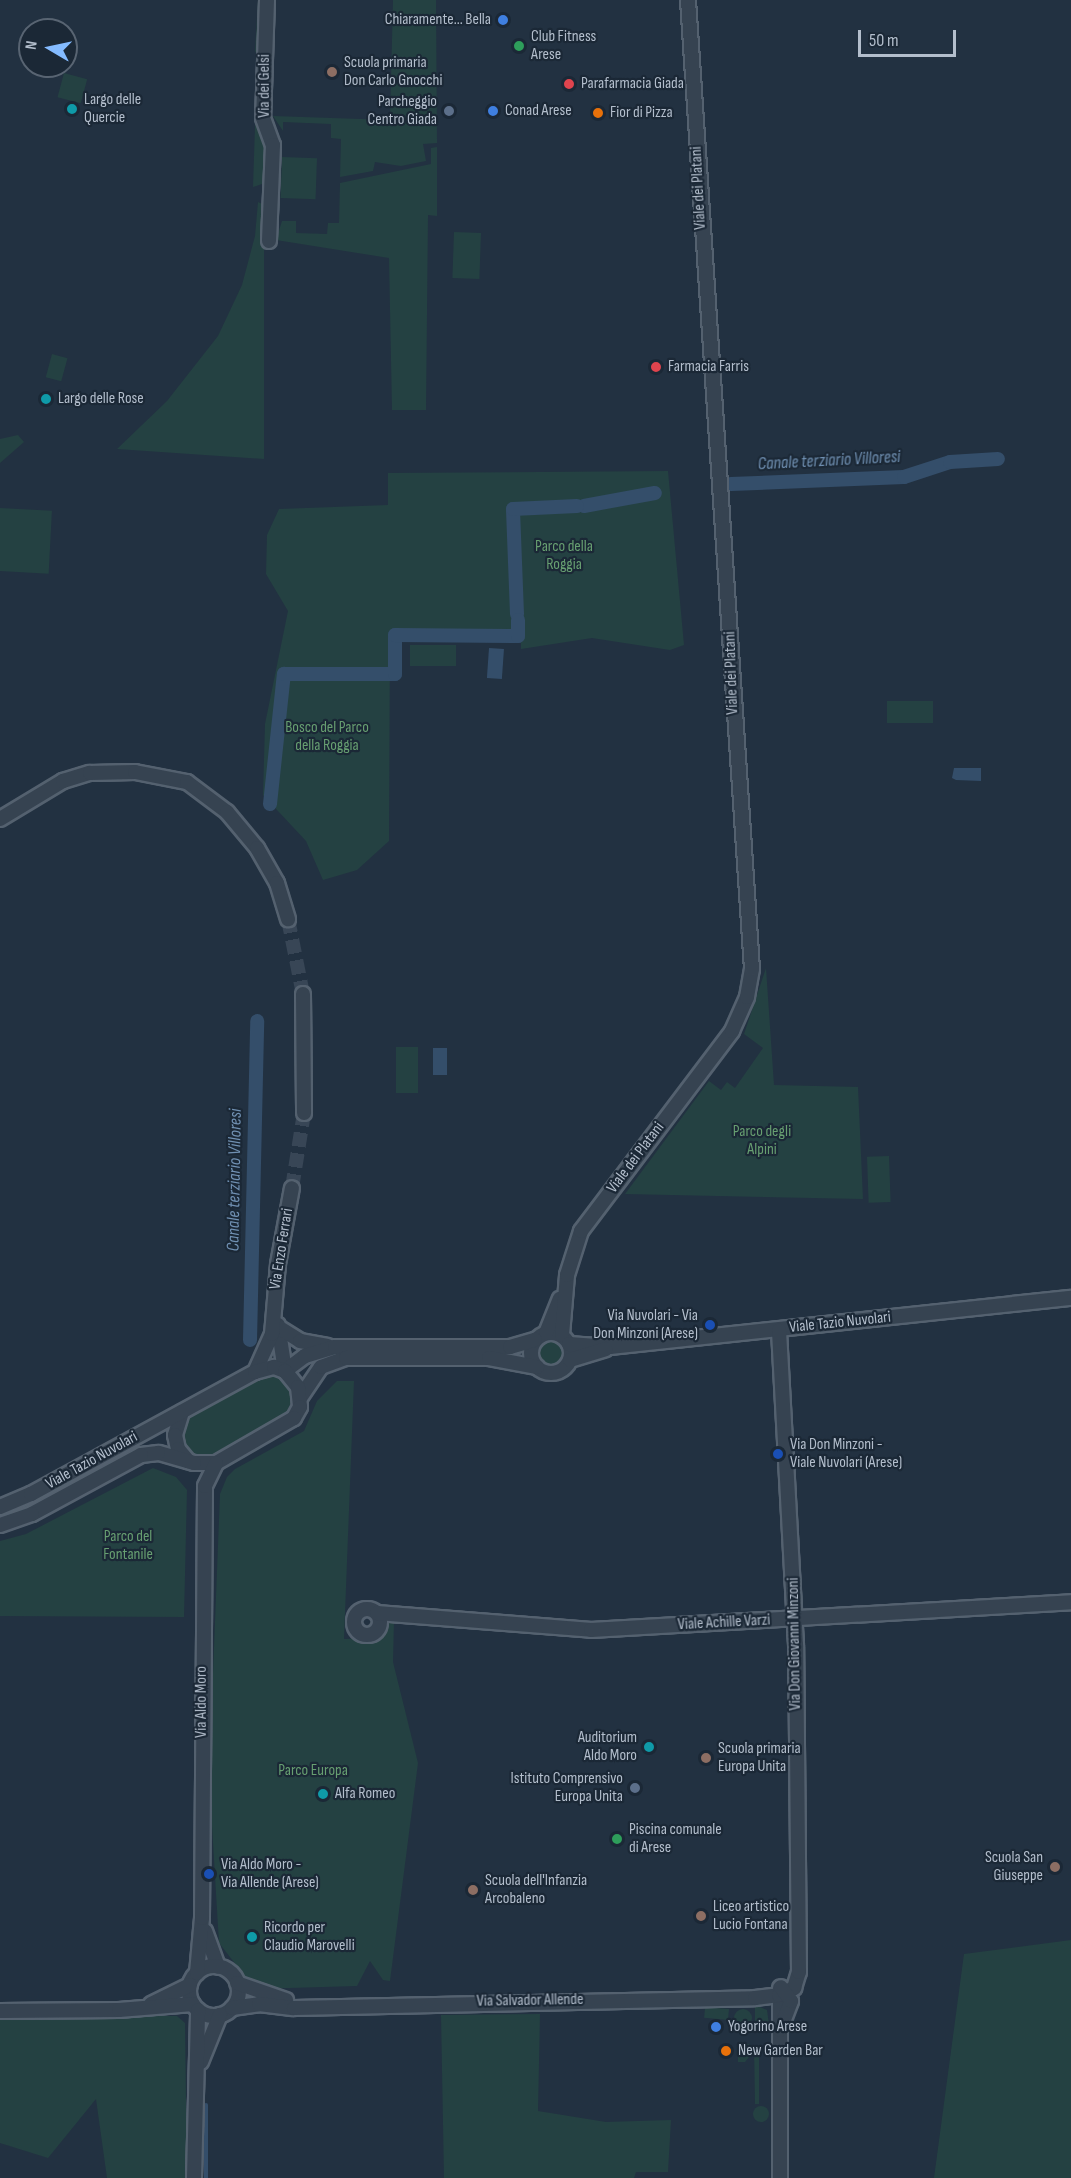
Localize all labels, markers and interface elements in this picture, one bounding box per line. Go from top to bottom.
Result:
place label: Chiaramente... Bella [385,10,491,30]
marker: Chiaramente... Bella [496,13,510,27]
north arrow [18,18,78,78]
scale bar [861,18,958,56]
place label: Club Fitness Arese [531,27,596,65]
text: 50 m [869,30,899,51]
marker: Club Fitness Arese [512,39,526,53]
text: N [22,40,42,51]
place label: Scuola primaria Don Carlo Gnocchi [344,53,442,91]
street label: Via dei Gelsi [255,54,275,118]
marker: Scuola primaria Don Carlo Gnocchi [325,65,339,79]
place label: Parafarmacia Giada [581,74,684,94]
marker: Parafarmacia Giada [562,77,576,91]
place label: Largo delle Quercie [84,90,141,128]
place label: Parcheggio Centro Giada [368,92,437,130]
place label: Conad Arese [505,101,572,121]
marker: Largo delle Quercie [65,102,79,116]
place label: Fior di Pizza [610,103,673,123]
marker: Parcheggio Centro Giada [442,104,456,118]
marker: Conad Arese [486,104,500,118]
marker: Fior di Pizza [591,106,605,120]
street label: Viale dei Platani [687,146,711,230]
place label: Farmacia Farris [668,357,749,377]
marker: Farmacia Farris [649,360,663,374]
place label: Largo delle Rose [58,389,144,409]
marker: Largo delle Rose [39,392,53,406]
water label: Canale terziario Villoresi [757,446,901,476]
park label: Parco della Roggia [535,537,593,575]
street label: Viale dei Platani [721,631,743,715]
park label: Bosco del Parco della Roggia [285,718,369,756]
water label: Canale terziario Villoresi [223,1108,247,1252]
street label: Viale dei Platani [603,1119,669,1197]
park label: Parco degli Alpini [733,1122,791,1160]
street label: Via Enzo Ferrari [266,1207,298,1291]
place label: Via Nuvolari - Via Don Minzoni (Arese) [593,1306,698,1344]
street label: Viale Tazio Nuvolari [788,1308,892,1338]
marker: Via Nuvolari - Via Don Minzoni (Arese) [703,1318,717,1332]
street label: Viale Tazio Nuvolari [43,1428,141,1494]
place label: Via Don Minzoni - Viale Nuvolari (Arese) [790,1435,902,1473]
marker: Via Don Minzoni - Viale Nuvolari (Arese) [771,1447,785,1461]
park label: Parco del Fontanile [103,1527,153,1565]
street label: Via Don Giovanni Minzoni [784,1577,806,1711]
street label: Viale Achille Varzi [677,1611,771,1635]
street label: Via Aldo Moro [192,1666,212,1738]
place label: Auditorium Aldo Moro [578,1728,637,1766]
place label: Scuola primaria Europa Unita [718,1739,801,1777]
marker: Auditorium Aldo Moro [642,1740,656,1754]
marker: Scuola primaria Europa Unita [699,1751,713,1765]
park label: Parco Europa [278,1761,348,1781]
place label: Istituto Comprensivo Europa Unita [510,1769,623,1807]
marker: Istituto Comprensivo Europa Unita [628,1781,642,1795]
place label: Alfa Romeo [335,1784,395,1804]
marker: Alfa Romeo [316,1787,330,1801]
place label: Piscina comunale di Arese [629,1820,722,1858]
marker: Piscina comunale di Arese [610,1832,624,1846]
place label: Scuola San Giuseppe [985,1848,1043,1886]
place label: Via Aldo Moro - Via Allende (Arese) [221,1855,319,1893]
marker: Scuola San Giuseppe [1048,1860,1062,1874]
marker: Via Aldo Moro - Via Allende (Arese) [202,1867,216,1881]
place label: Scuola dell'Infanzia Arcobaleno [485,1871,587,1909]
marker: Scuola dell'Infanzia Arcobaleno [466,1883,480,1897]
place label: Liceo artistico Lucio Fontana [713,1897,789,1935]
marker: Liceo artistico Lucio Fontana [694,1909,708,1923]
place label: Ricordo per Claudio Marovelli [264,1918,355,1956]
marker: Ricordo per Claudio Marovelli [245,1930,259,1944]
street label: Via Salvador Allende [476,1990,584,2012]
place label: Yogorino Arese [728,2017,807,2037]
marker: Yogorino Arese [709,2020,723,2034]
place label: New Garden Bar [738,2041,823,2061]
marker: New Garden Bar [719,2044,733,2058]

